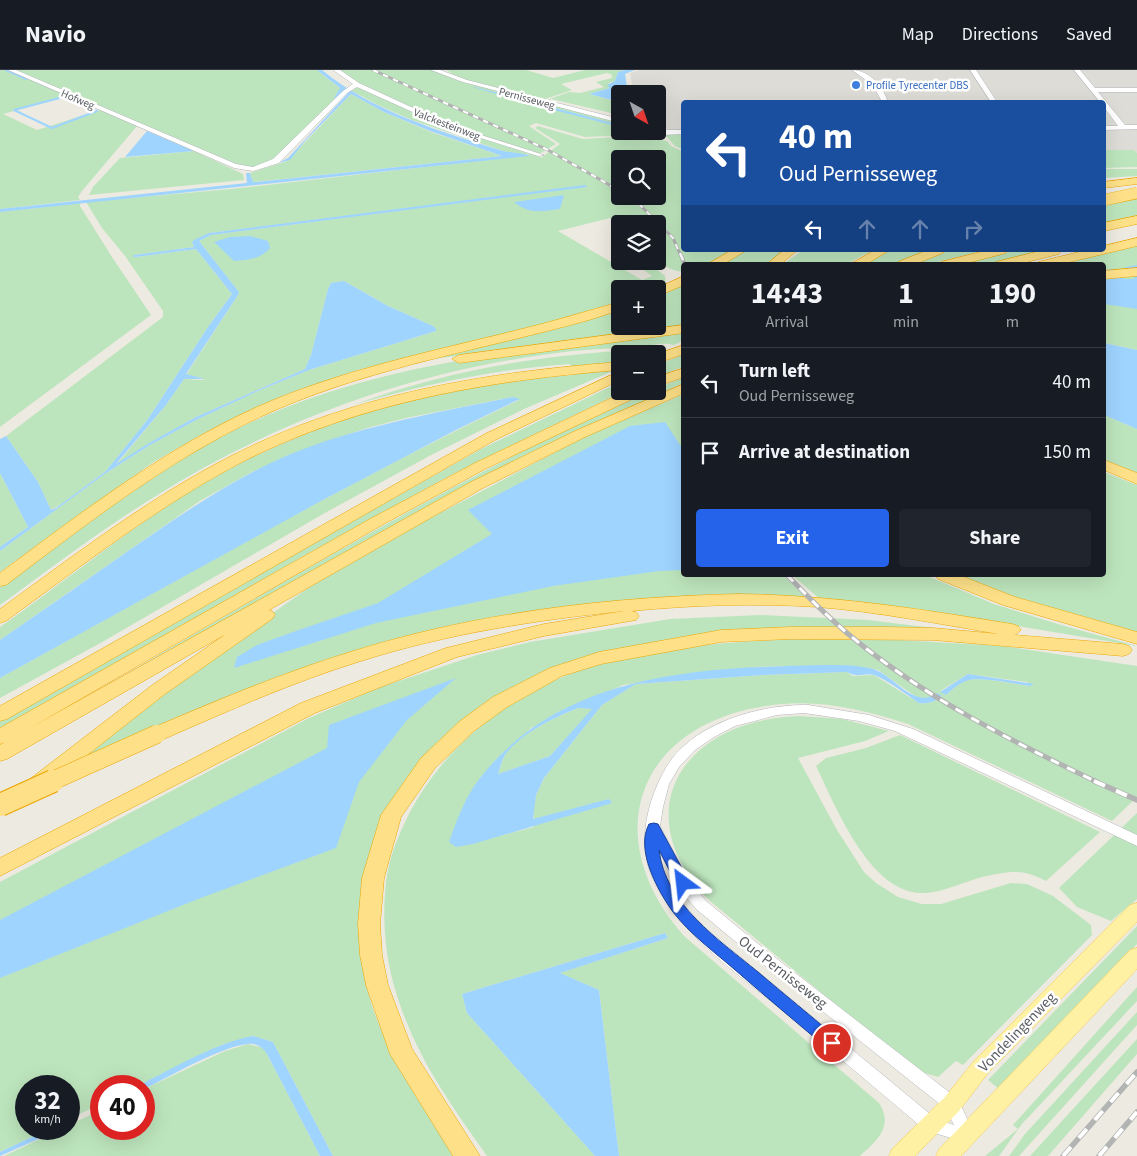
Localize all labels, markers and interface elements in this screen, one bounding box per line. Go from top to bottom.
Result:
text: Navio [25,17,86,52]
text: Map [902,22,934,47]
text: Directions [962,22,1038,47]
text: Saved [1066,22,1112,47]
place label: Profile Tyrecenter DBS [866,78,968,93]
marker: Profile Tyrecenter DBS [850,79,862,91]
street label: Pernisseweg [497,84,557,113]
north arrow [611,85,666,140]
map controls [611,85,666,400]
street label: Hofweg [59,86,97,113]
street label: Valckesteinweg [411,105,483,144]
text: 40 m [779,112,853,162]
icon: left [696,120,761,185]
button: search [611,150,666,205]
text: Oud Pernisseweg [779,158,937,190]
button: layers [611,215,666,270]
icon: left [800,215,828,243]
icon: ahead [853,215,881,243]
icon: ahead [906,215,934,243]
icon: right [959,215,987,243]
text: 14:43 [751,272,823,315]
text: 1 [898,272,914,315]
text: 190 [989,272,1036,315]
button: + [611,280,666,335]
text: Arrival [765,311,808,333]
text: min [893,311,919,333]
text: m [1006,311,1019,333]
button: − [611,345,666,400]
text: Turn left [739,358,810,385]
icon: left [696,369,724,397]
text: 40 m [1053,369,1091,396]
text: Oud Pernisseweg [739,385,854,407]
icon: arrive [696,439,724,467]
text: Arrive at destination [739,439,910,466]
text: 150 m [1043,439,1091,466]
button: Exit [696,509,889,567]
button: Share [899,509,1091,567]
position arrow [656,856,708,908]
street label: Oud Pernisseweg [734,931,832,1014]
street label: Vondelingenweg [974,987,1061,1077]
pin [811,1022,853,1064]
icon: arrive [818,1029,846,1057]
speed limit sign: 40 [90,1075,155,1140]
text: 32 [34,1083,61,1119]
text: km/h [34,1111,61,1128]

